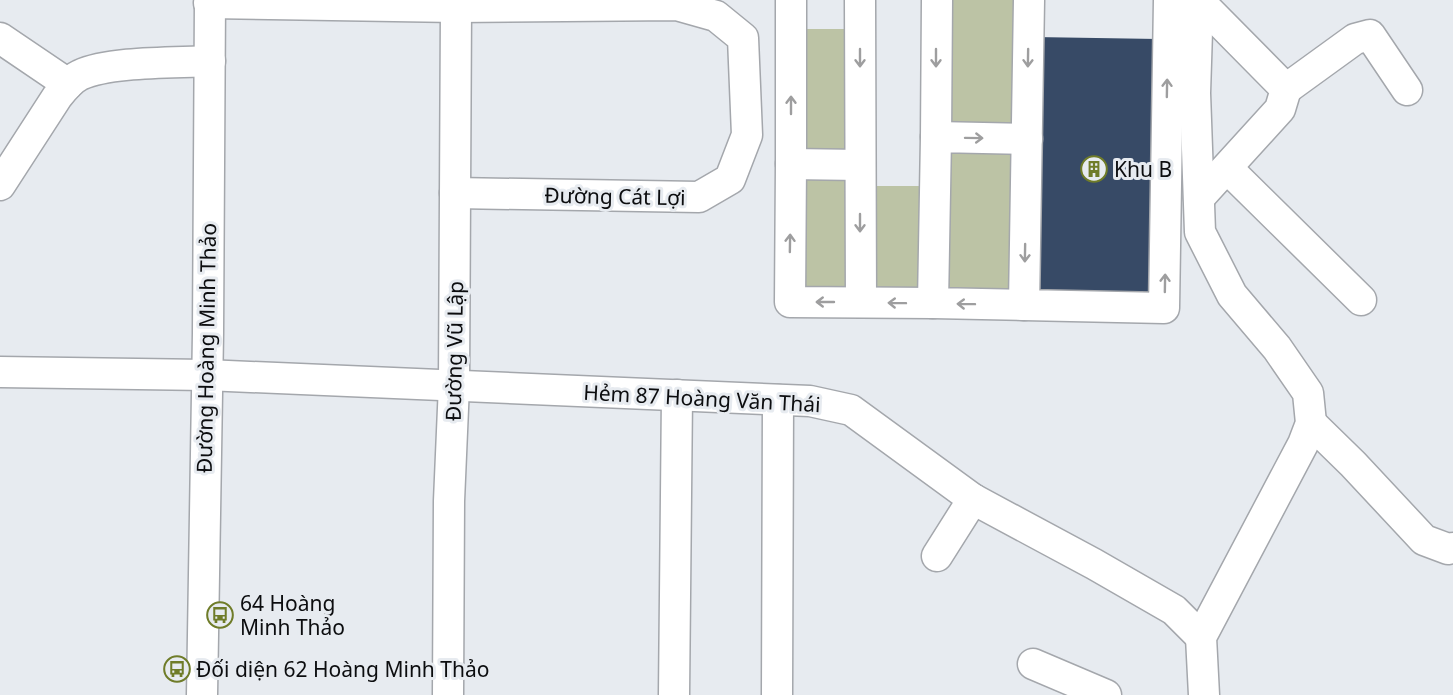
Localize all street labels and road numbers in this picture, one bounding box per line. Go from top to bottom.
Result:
street label: Đường Cát Lợi [544,181,686,211]
street label: Đường Hoàng Minh Thảo [190,223,222,473]
street label: Đường Vũ Lập [439,281,469,421]
street label: Hẻm 87 Hoàng Văn Thái [583,378,821,418]

